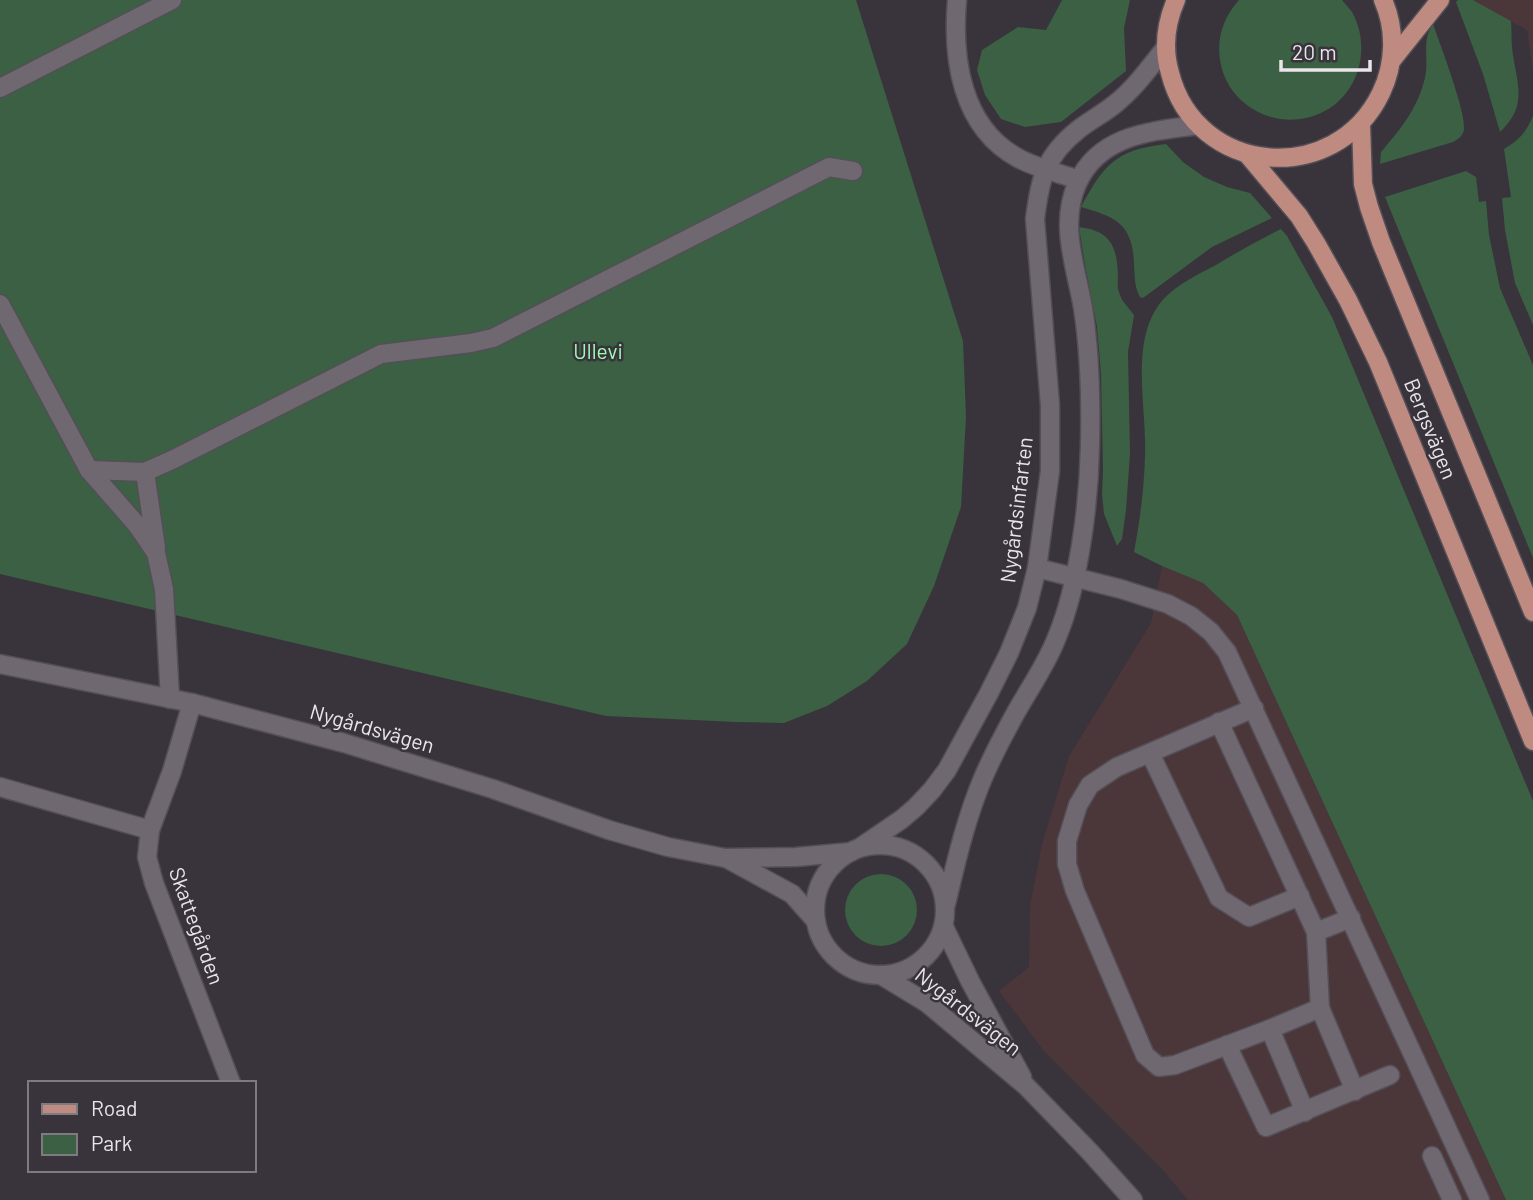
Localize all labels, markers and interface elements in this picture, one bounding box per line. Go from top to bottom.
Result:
scale bar [1281,28,1370,72]
text: 20 m [1292,39,1337,64]
park label: Ullevi [573,338,623,363]
street label: Bergsvägen [1400,374,1463,482]
street label: Nygårdsinfarten [994,435,1037,584]
street label: Nygårdsvägen [307,698,437,757]
street label: Skattegården [165,863,230,987]
street label: Nygårdsvägen [911,962,1027,1060]
legend [28,1081,256,1172]
text: Road [91,1095,137,1120]
text: Park [91,1130,132,1155]

